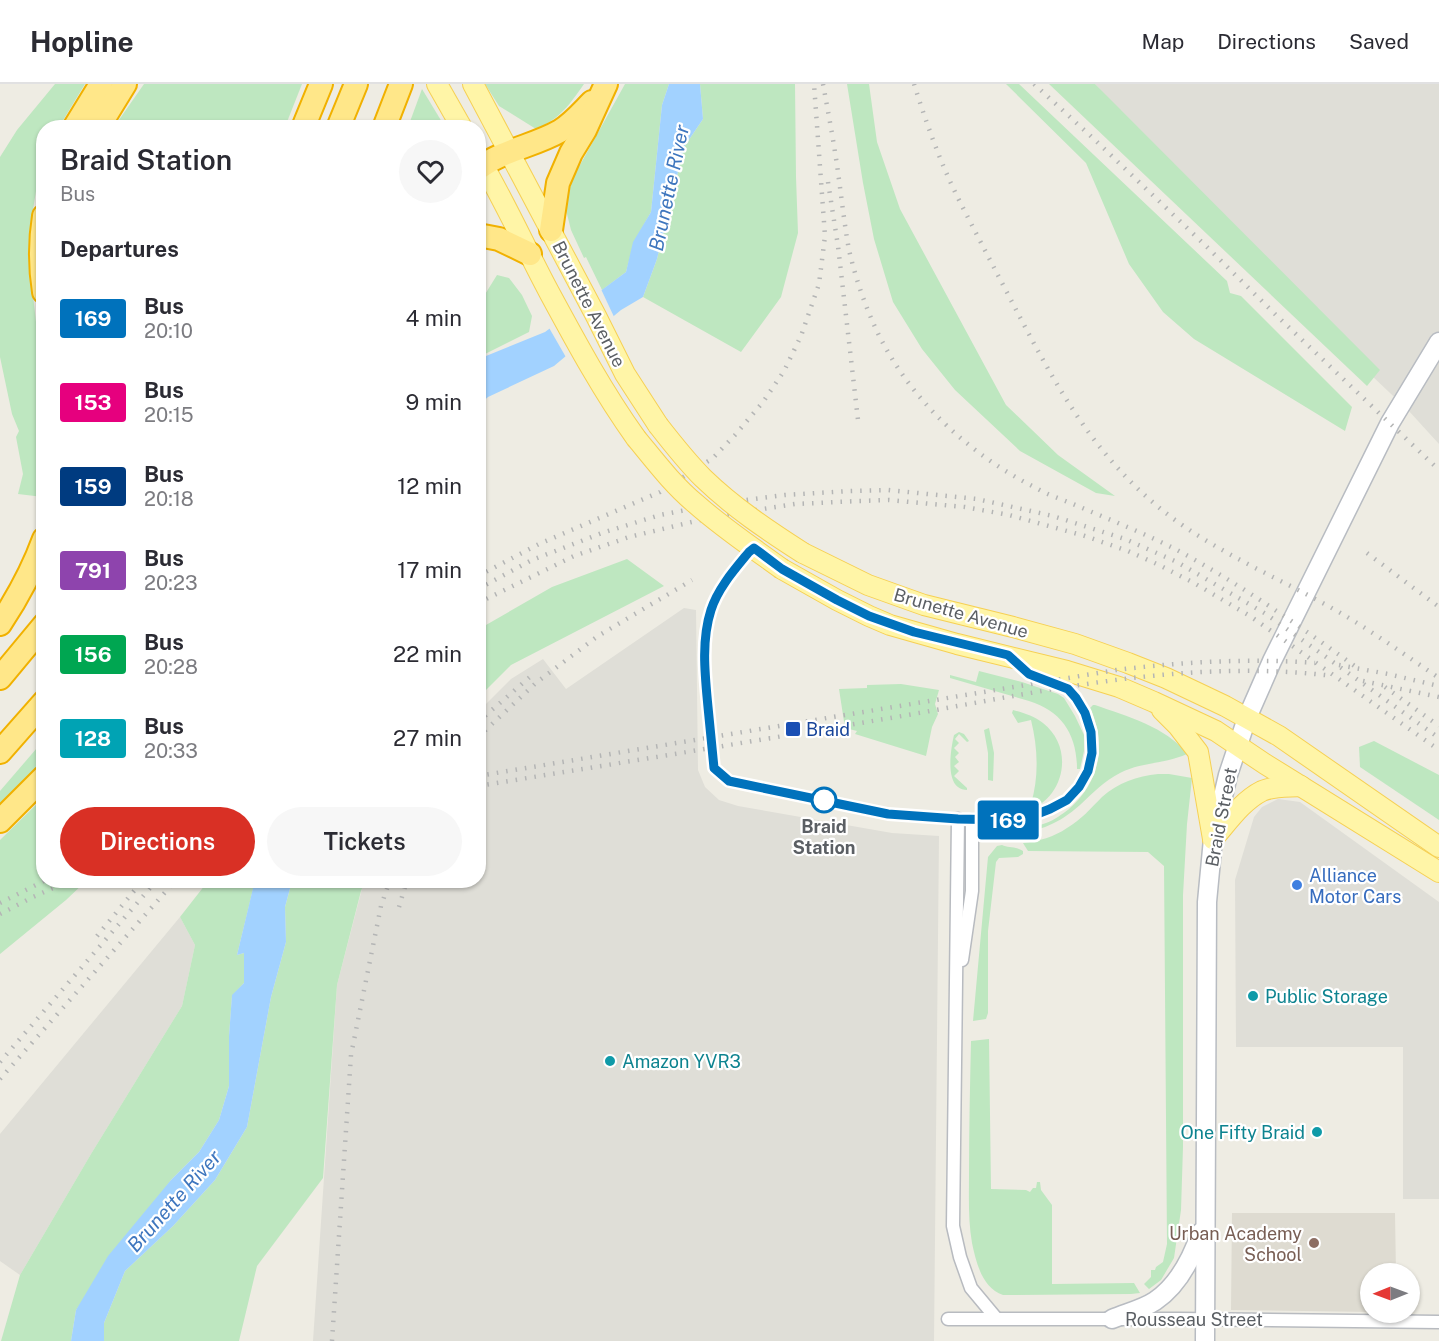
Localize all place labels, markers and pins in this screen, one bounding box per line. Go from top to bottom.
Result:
place label: Braid [806,719,850,740]
marker: Braid [784,720,802,738]
marker: Braid Station [811,787,837,813]
place label: Braid Station [793,816,855,858]
place label: Alliance Motor Cars [1309,865,1401,907]
marker: Alliance Motor Cars [1290,878,1304,892]
place label: Public Storage [1265,986,1388,1007]
marker: Public Storage [1246,989,1260,1003]
place label: Amazon YVR3 [622,1051,741,1072]
marker: Amazon YVR3 [603,1054,617,1068]
place label: One Fifty Braid [1180,1122,1305,1143]
marker: One Fifty Braid [1310,1125,1324,1139]
place label: Urban Academy School [1169,1223,1302,1265]
marker: Urban Academy School [1307,1236,1321,1250]

